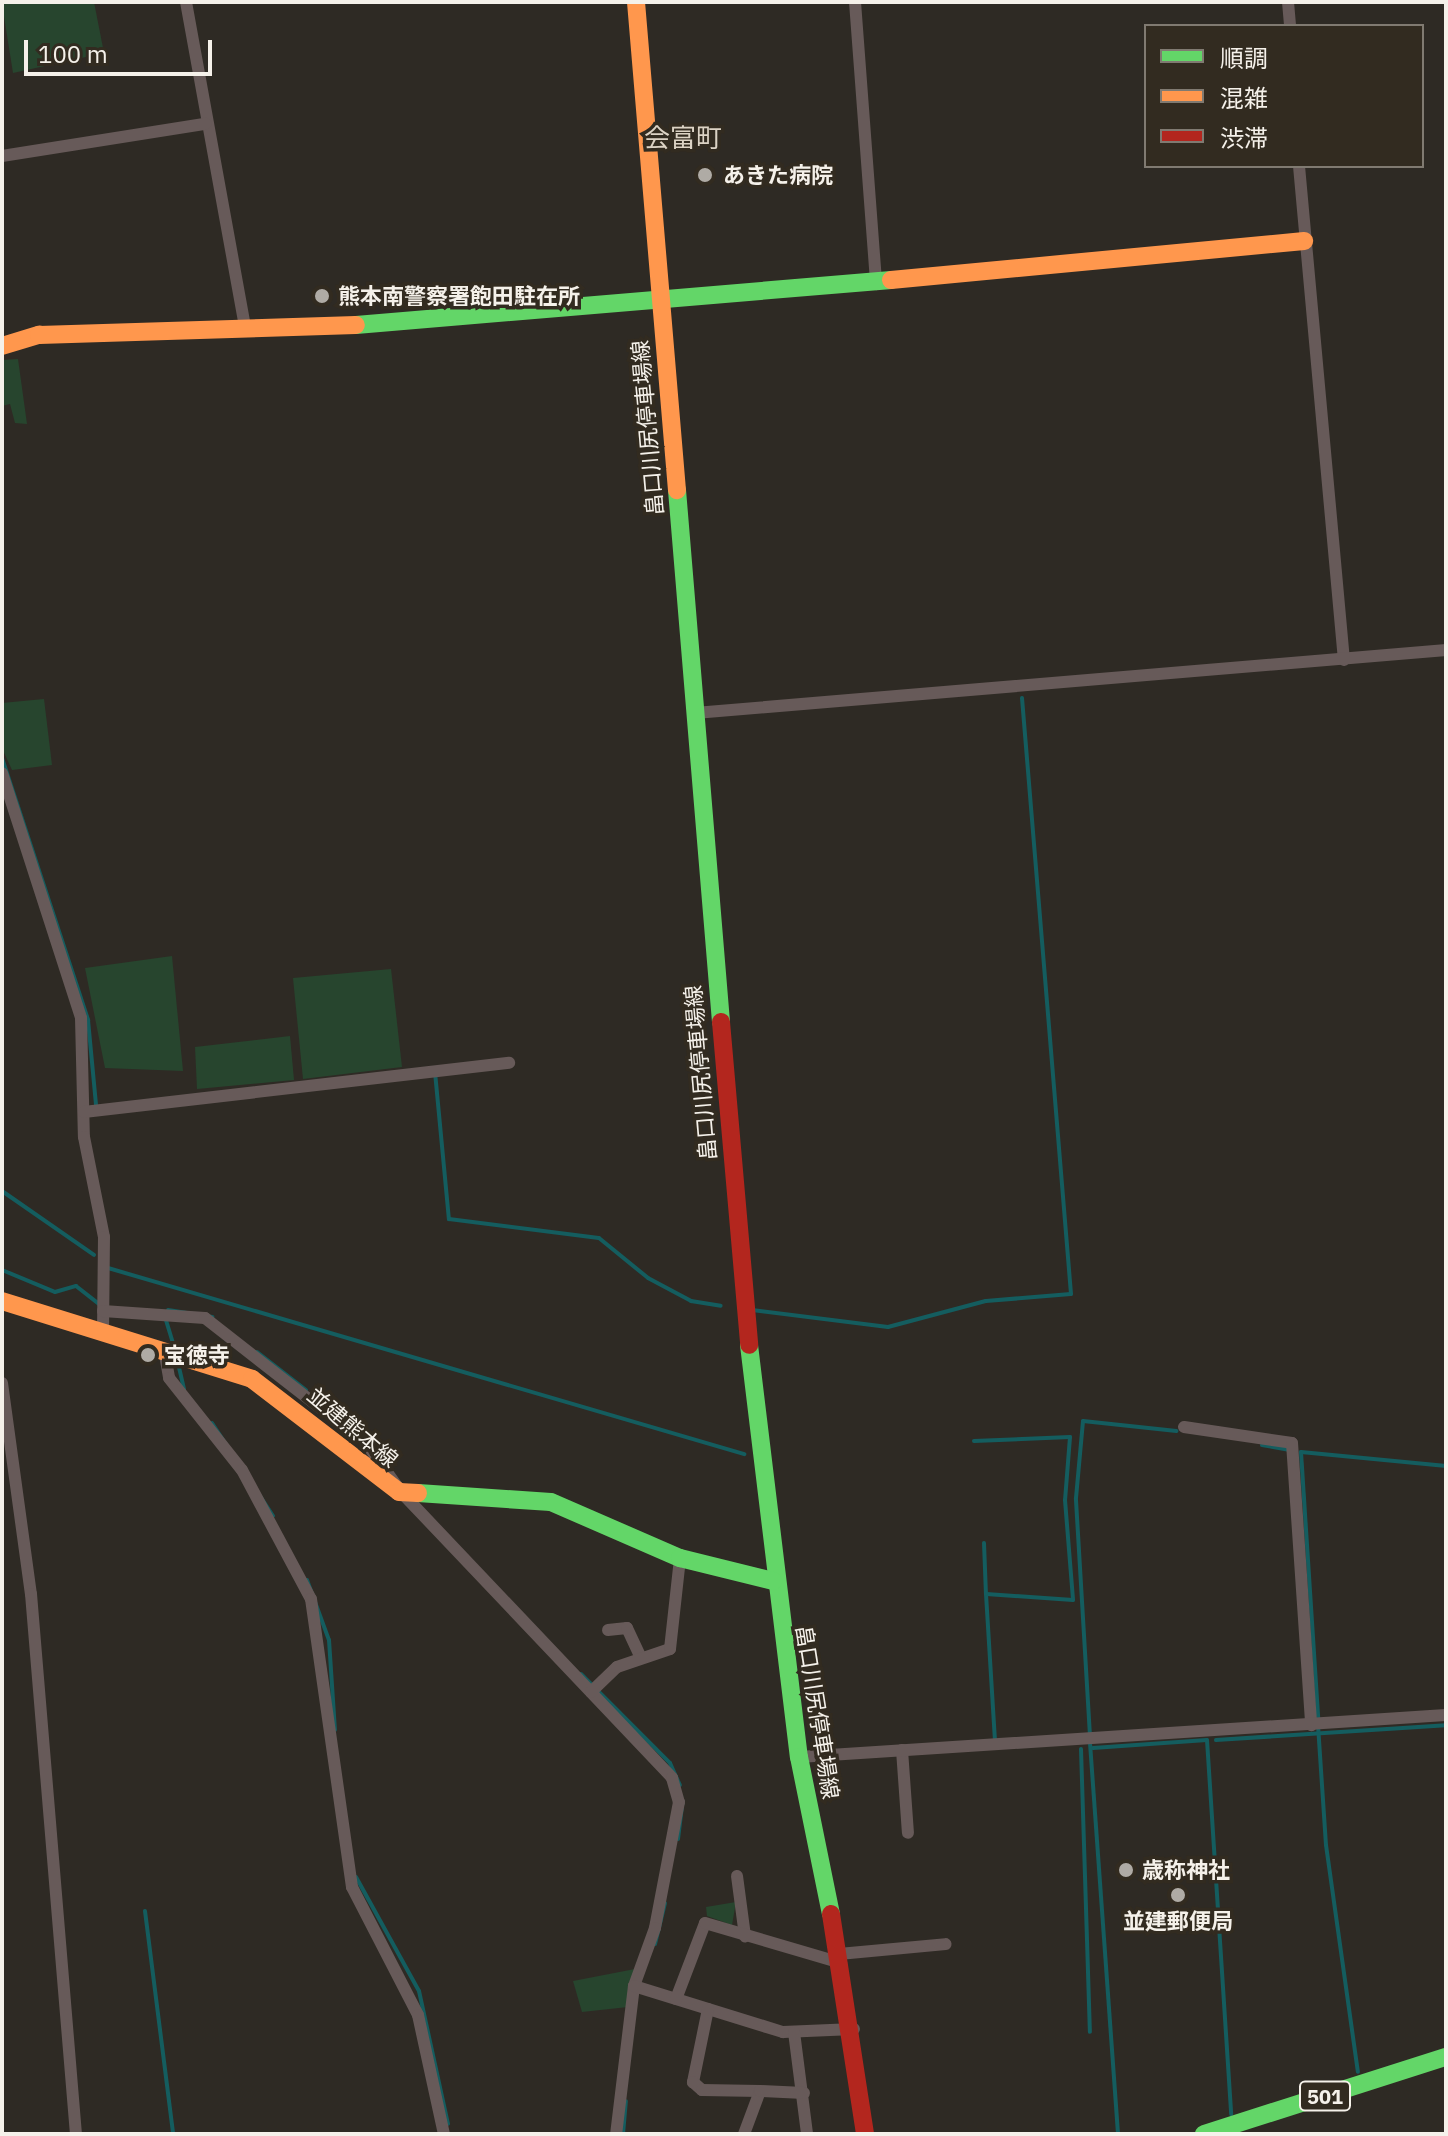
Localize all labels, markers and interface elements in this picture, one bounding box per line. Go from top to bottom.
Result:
scale bar [28,24,216,74]
legend [1144,24,1424,168]
text: 100 m [38,38,108,70]
text: 順調 [1220,42,1268,74]
text: 混雑 [1220,82,1268,114]
district label: 会富町 [644,122,722,154]
text: 渋滞 [1220,122,1268,154]
place label: あきた病院 [723,162,833,188]
marker: あきた病院 [694,164,716,186]
place label: 熊本南警察署飽田駐在所 [338,283,580,309]
marker: 熊本南警察署飽田駐在所 [313,287,331,305]
street label: 畠口川尻停車場線 [626,339,668,517]
street label: 畠口川尻停車場線 [679,984,721,1162]
place label: 宝徳寺 [164,1342,230,1368]
marker: 宝徳寺 [139,1346,157,1364]
street label: 並建熊本線 [302,1382,404,1472]
street label: 畠口川尻停車場線 [791,1623,845,1801]
place label: 歳称神社 [1142,1857,1230,1883]
marker: 歳称神社 [1117,1861,1135,1879]
marker: 並建郵便局 [1169,1886,1187,1904]
place label: 並建郵便局 [1123,1908,1233,1934]
road number: 501 [1299,2080,1351,2112]

